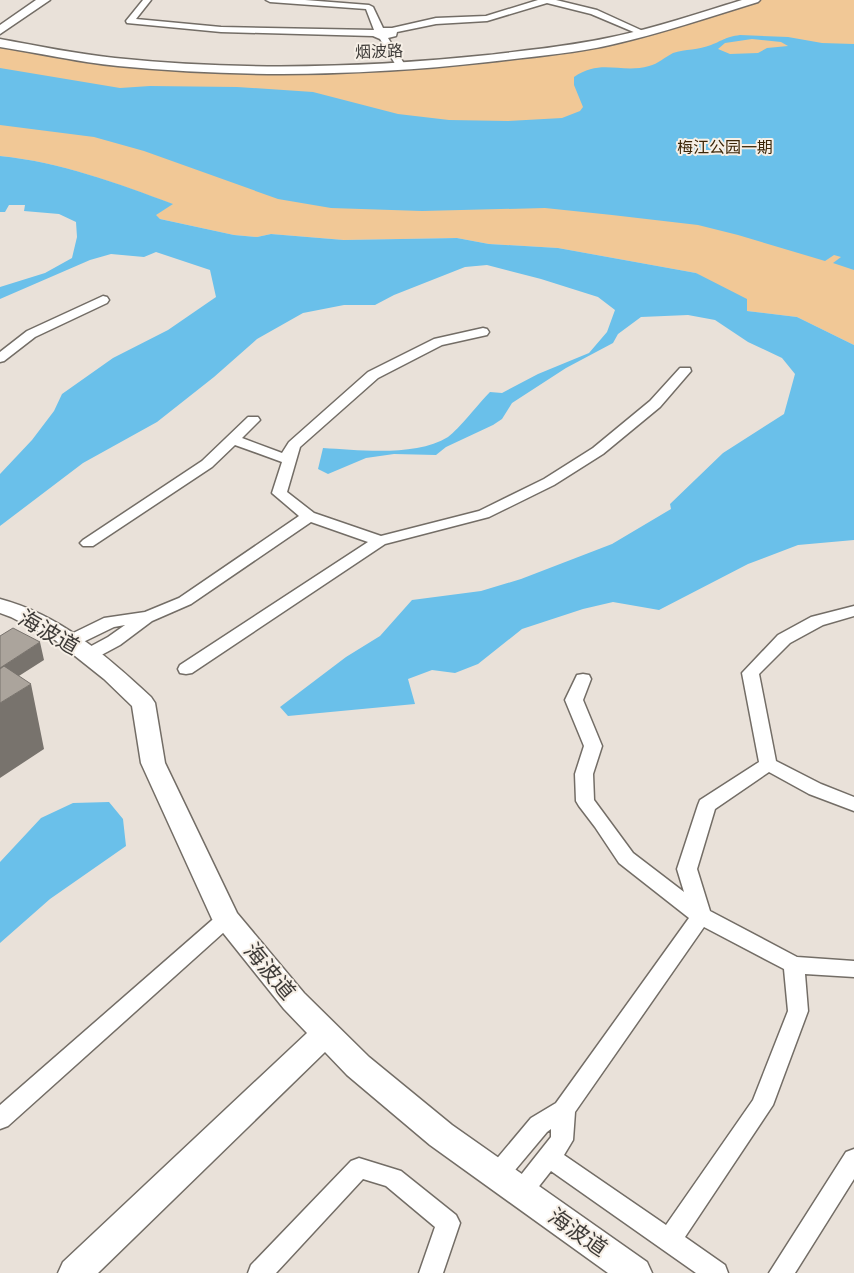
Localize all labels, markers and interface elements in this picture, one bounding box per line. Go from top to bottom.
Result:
street label: 烟波路 [355,41,403,63]
park label: 梅江公园一期 [677,138,773,158]
street label: 海波道 [13,604,84,661]
street label: 海波道 [238,937,301,1005]
street label: 海波道 [543,1202,612,1262]

